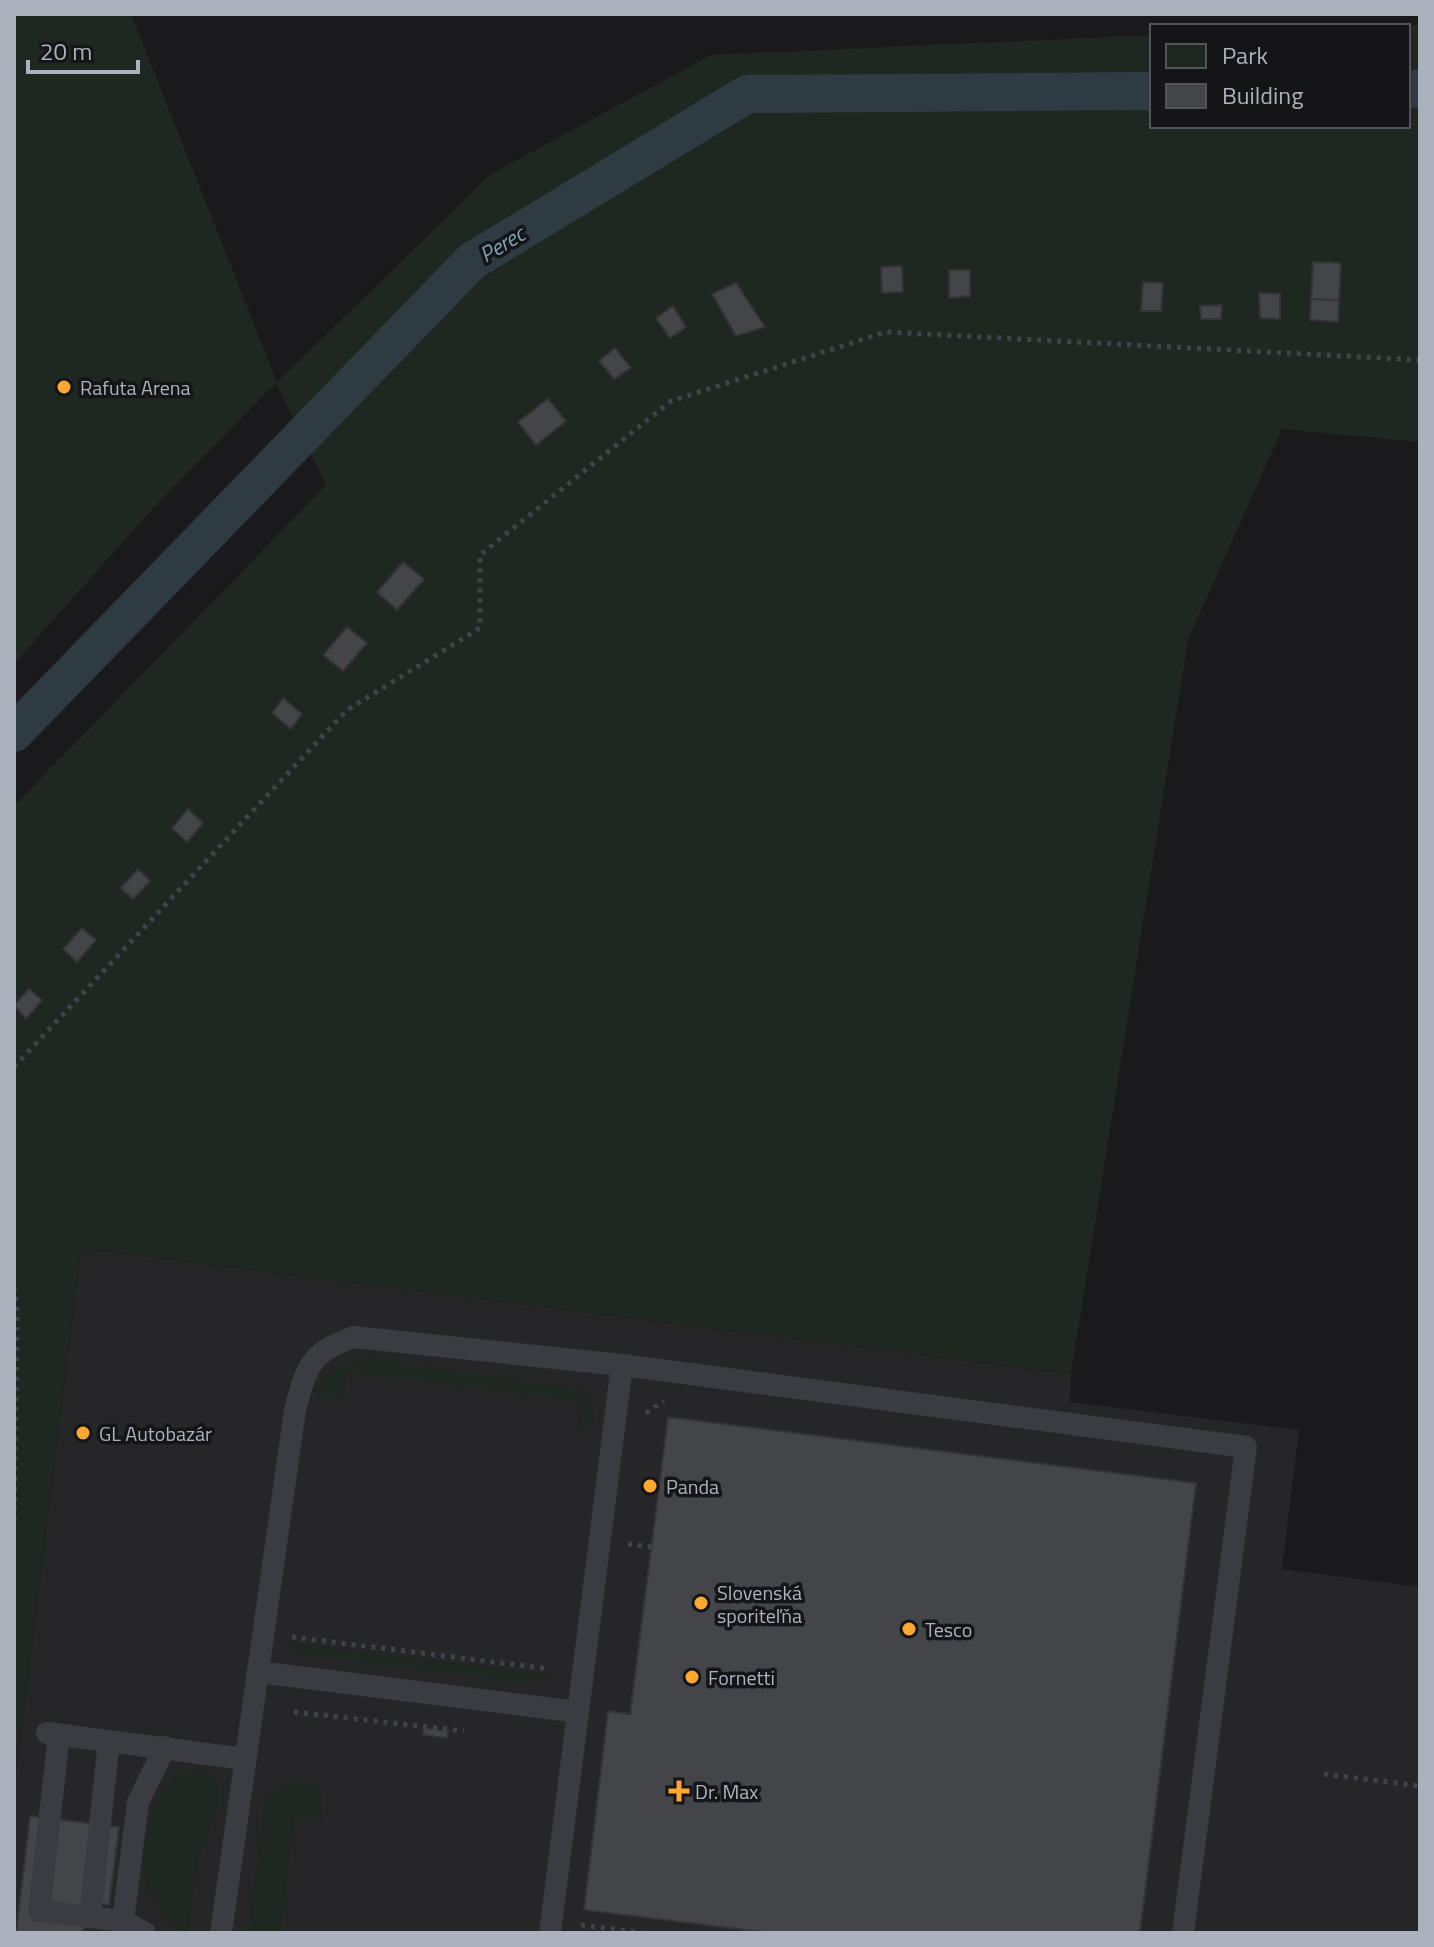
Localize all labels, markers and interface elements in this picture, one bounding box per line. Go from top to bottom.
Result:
scale bar [28,24,138,74]
legend [1150,24,1410,128]
text: 20 m [40,33,92,69]
text: Park [1222,37,1268,73]
text: Building [1222,77,1304,113]
water label: Perec [473,216,533,271]
place label: Rafuta Arena [80,372,191,403]
marker: Rafuta Arena [55,378,73,396]
place label: GL Autobazár [99,1418,212,1449]
marker: GL Autobazár [74,1424,92,1442]
place label: Panda [666,1471,719,1502]
marker: Panda [641,1477,659,1495]
place label: Slovenská sporiteľňa [717,1577,802,1631]
marker: Slovenská sporiteľňa [692,1594,710,1612]
place label: Tesco [925,1614,972,1645]
marker: Tesco [900,1620,918,1638]
place label: Fornetti [708,1662,775,1693]
marker: Fornetti [683,1668,701,1686]
place label: Dr. Max [695,1776,758,1807]
marker: Dr. Max [670,1782,688,1800]

